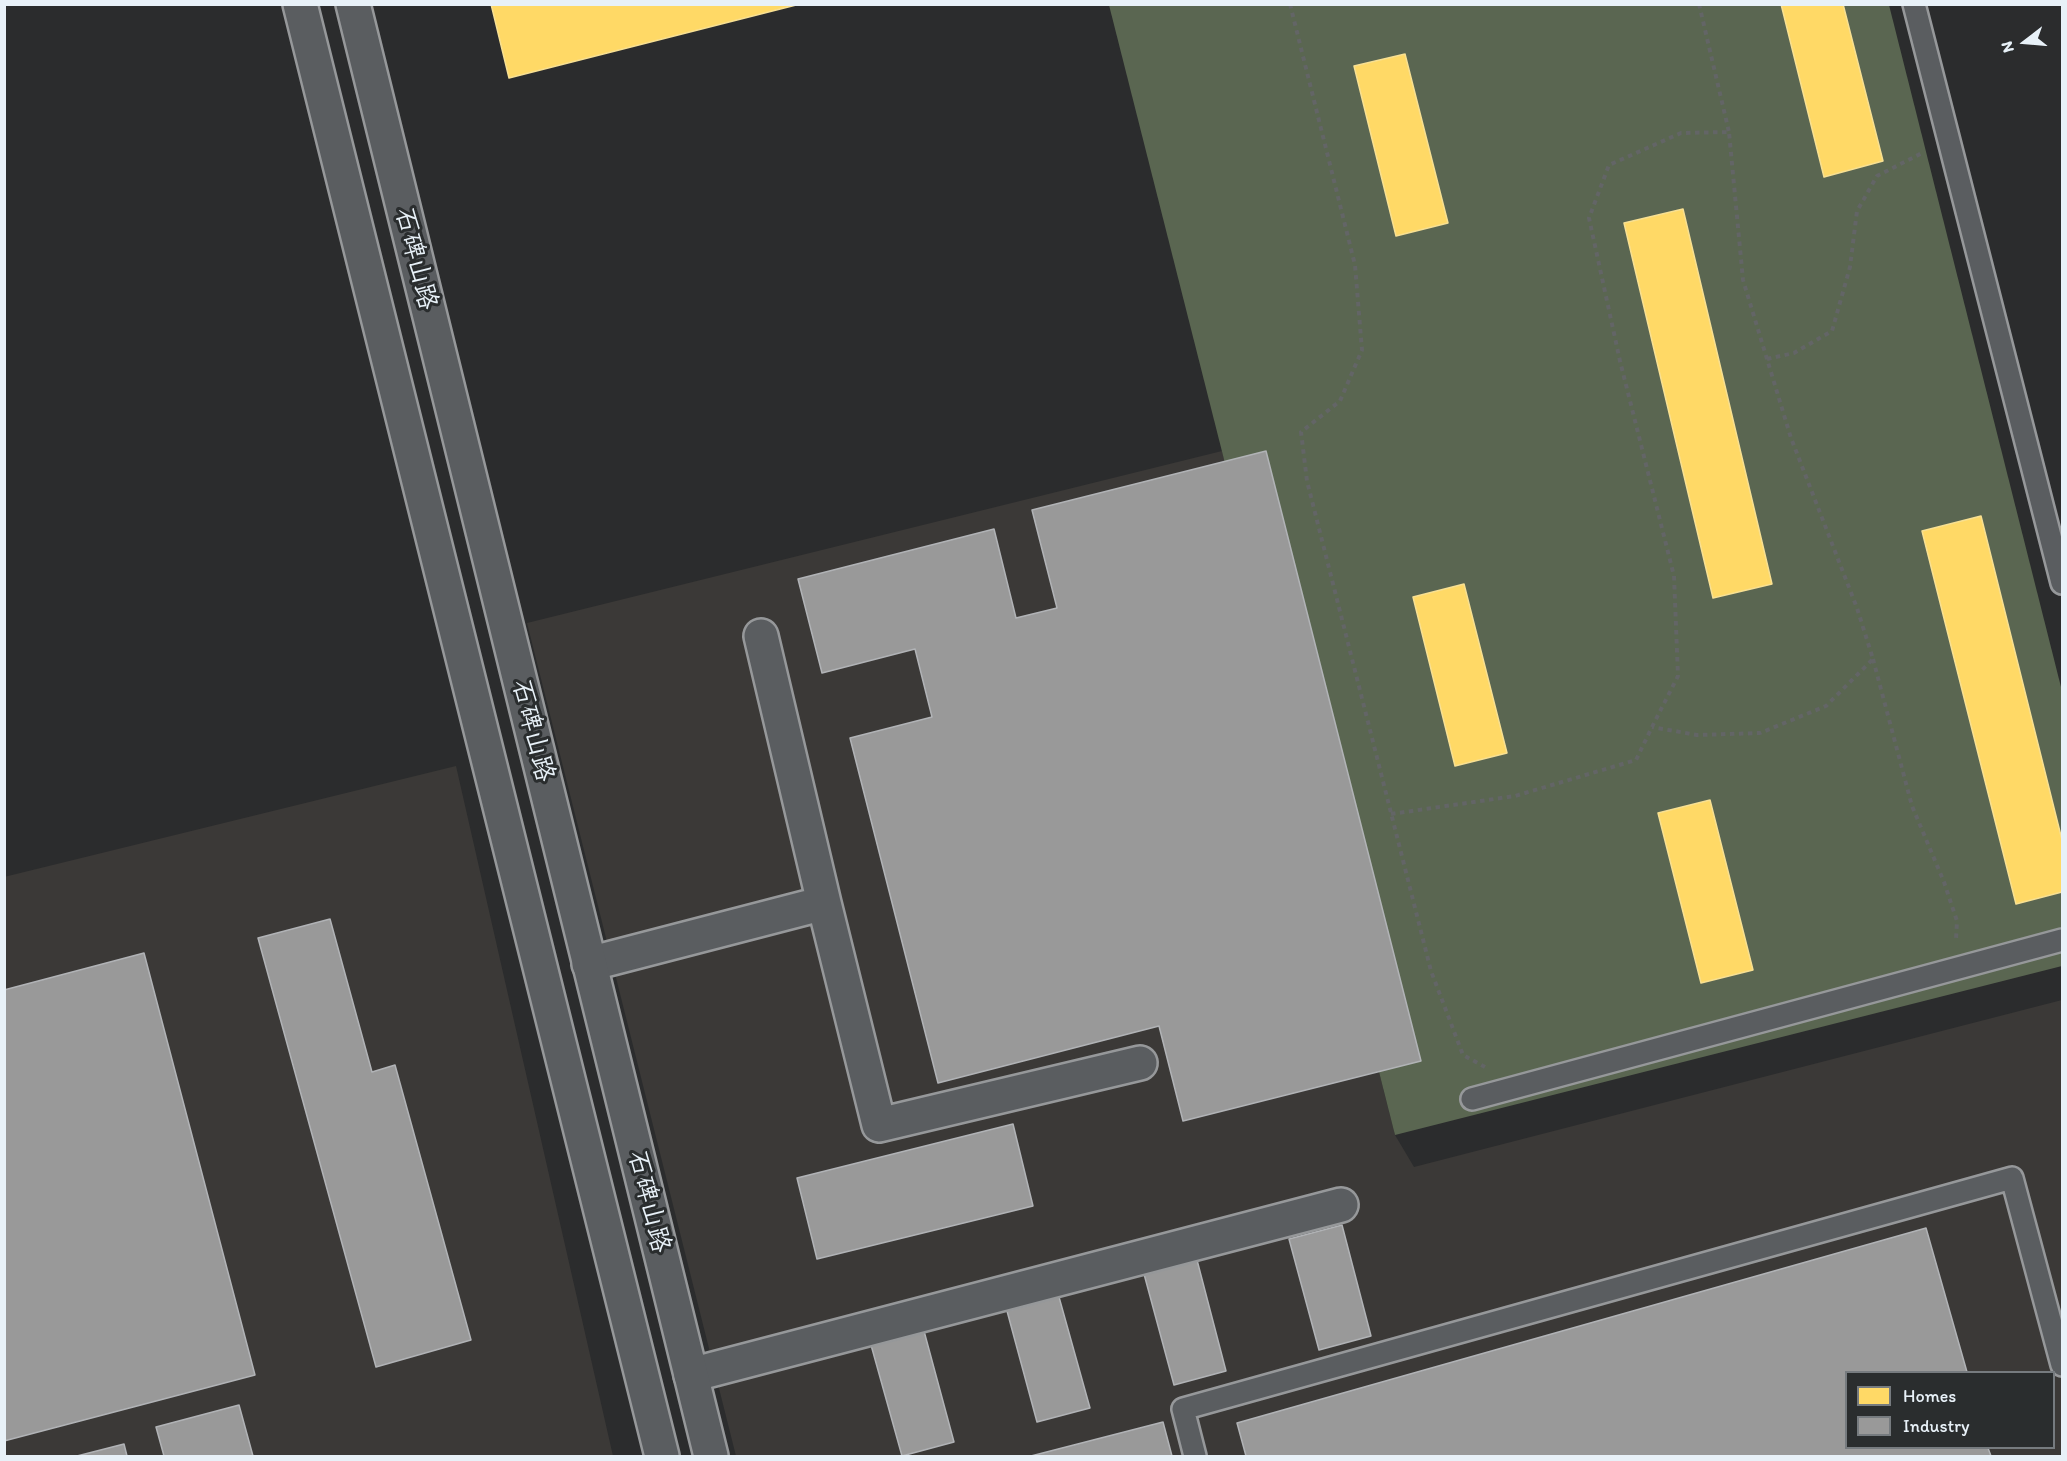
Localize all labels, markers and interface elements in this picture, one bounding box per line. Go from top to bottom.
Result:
north arrow [1995,12,2055,72]
text: N [1997,39,2018,55]
street label: 石碑山路 [387,205,443,313]
street label: 石碑山路 [504,677,560,785]
street label: 石碑山路 [620,1148,676,1256]
legend [1845,1371,2055,1449]
text: Homes [1903,1385,1956,1407]
text: Industry [1903,1415,1970,1437]

